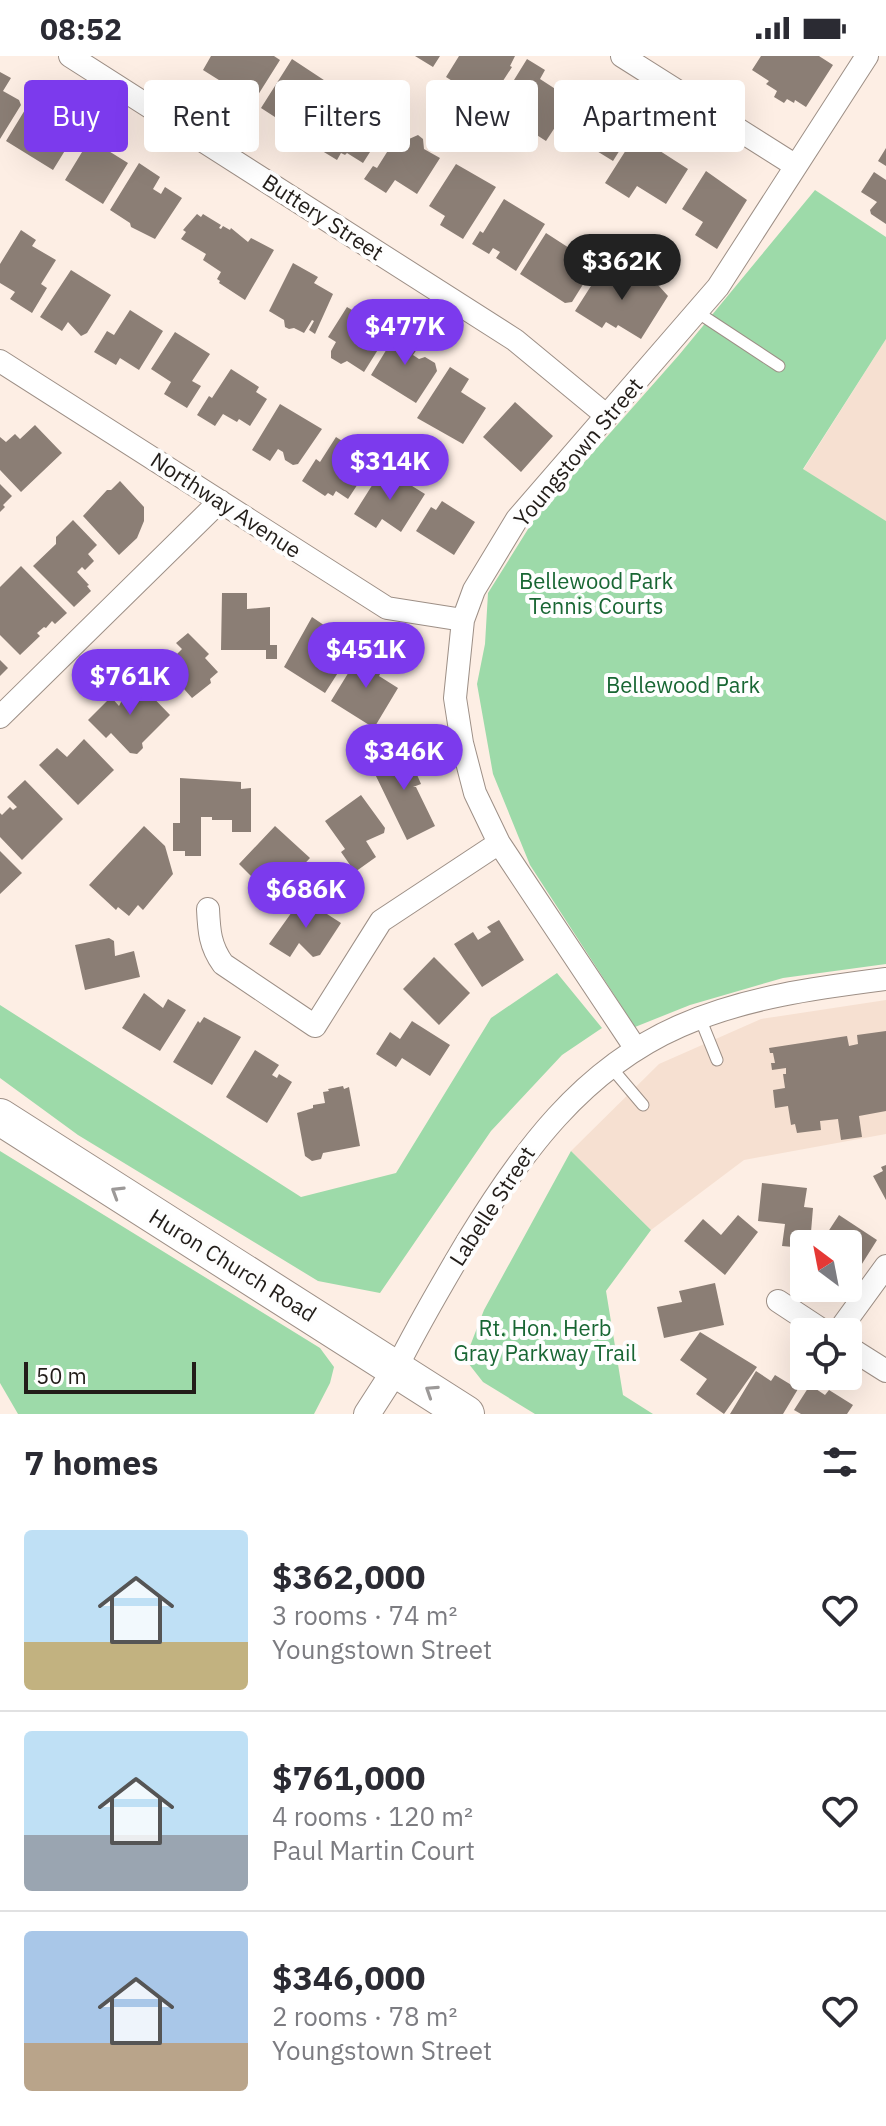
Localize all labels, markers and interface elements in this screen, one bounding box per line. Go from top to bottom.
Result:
text: 08:52 [40,9,122,48]
chip: Buy [24,80,128,152]
chip: Rent [144,80,259,152]
chip: Filters [275,80,410,152]
chip: New [426,80,538,152]
chip: Apartment [554,80,745,152]
street label: Buttery Street [257,167,389,267]
pin: $362K [566,234,678,302]
text: $362K [582,243,662,277]
pin: $477K [349,299,461,367]
text: $477K [365,308,445,342]
street label: Youngstown Street [507,371,649,532]
pin: $314K [334,434,446,502]
text: $314K [350,443,430,477]
street label: Northway Avenue [145,445,307,564]
park label: Bellewood Park Tennis Courts [519,566,673,620]
pin: $451K [310,622,422,690]
text: $451K [326,631,406,665]
pin: $761K [74,649,186,717]
text: $761K [90,658,170,692]
park label: Bellewood Park [606,670,760,699]
pin: $346K [348,724,460,792]
text: $346K [364,733,444,767]
pin: $686K [250,862,362,930]
text: $686K [266,871,346,905]
street label: Labelle Street [442,1140,541,1271]
one-way arrow [111,1186,126,1201]
street label: Huron Church Road [144,1201,322,1328]
north arrow [790,1230,862,1302]
map controls [790,1230,862,1390]
park label: Rt. Hon. Herb Gray Parkway Trail [454,1313,636,1367]
button: locate [790,1318,862,1390]
scale bar [24,1358,196,1394]
text: 50 m [36,1361,87,1390]
one-way arrow [425,1386,440,1401]
text: 7 homes [24,1440,159,1484]
icon: filters [818,1440,862,1484]
text: $362,000 [272,1554,425,1598]
icon: home [88,1562,184,1658]
icon: heart [818,1588,862,1632]
text: 3 rooms · 74 m² [272,1598,457,1632]
text: Youngstown Street [272,1632,492,1666]
text: $761,000 [272,1755,425,1799]
icon: home [88,1763,184,1859]
icon: heart [818,1789,862,1833]
text: 4 rooms · 120 m² [272,1799,473,1833]
text: Paul Martin Court [272,1833,475,1867]
text: $346,000 [272,1955,425,1999]
icon: home [88,1963,184,2059]
icon: heart [818,1989,862,2033]
text: 2 rooms · 78 m² [272,1999,457,2033]
text: Youngstown Street [272,2033,492,2067]

